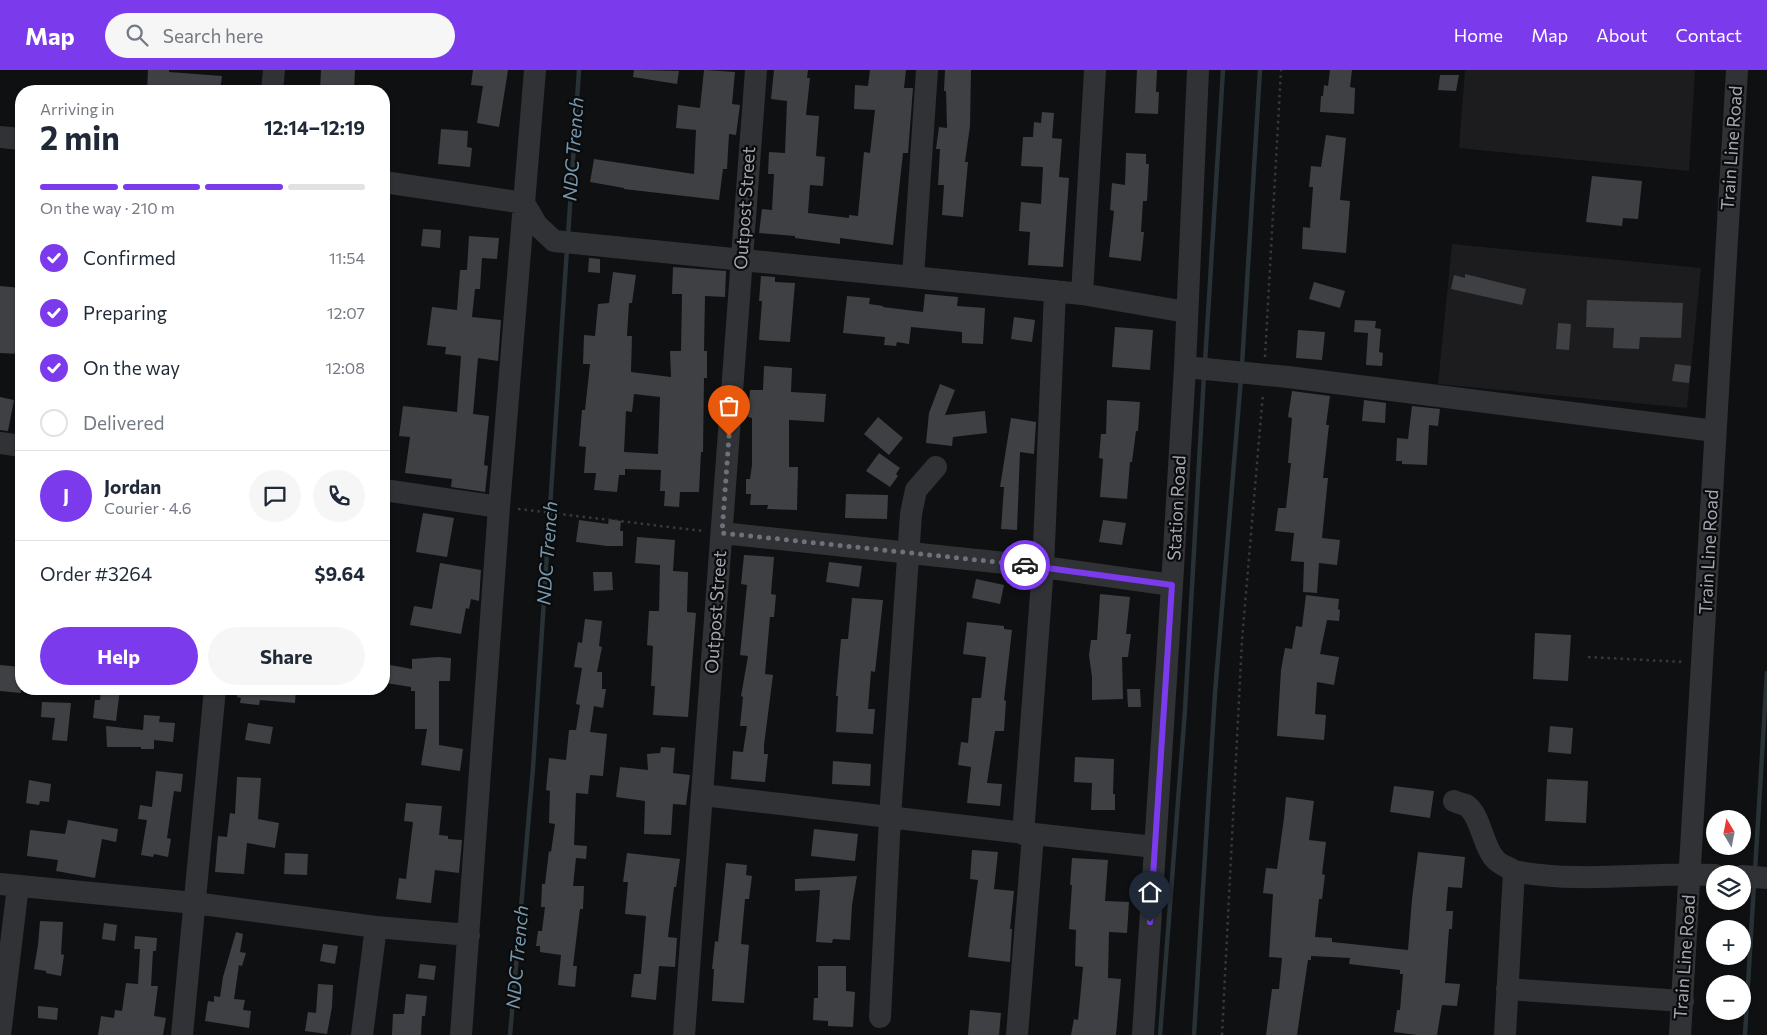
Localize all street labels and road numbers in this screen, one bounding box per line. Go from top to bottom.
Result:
street label: Train Line Road [1716,85,1746,211]
street label: Outpost Street [729,146,759,270]
street label: Station Road [1162,455,1190,561]
street label: Train Line Road [1694,489,1722,615]
street label: Outpost Street [700,550,730,674]
street label: Train Line Road [1669,894,1699,1020]

